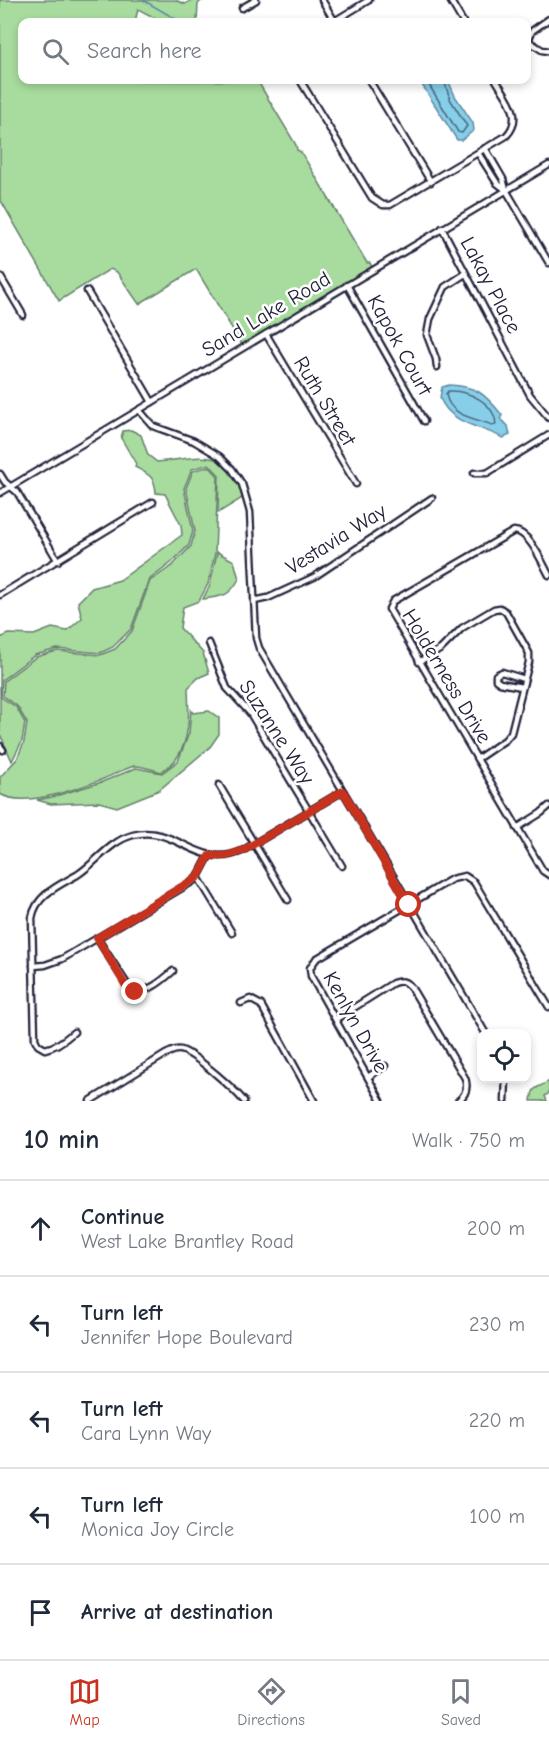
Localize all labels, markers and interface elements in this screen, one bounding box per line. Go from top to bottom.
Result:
search box [18,18,531,84]
icon: search [39,35,72,68]
text: Search here [87,38,202,64]
street label: Lakay Place [456,233,526,337]
street label: Sand Lake Road [197,266,335,362]
street label: Kapok Court [363,291,438,400]
street label: Ruth Street [289,352,362,451]
street label: Vestavia Way [281,498,391,579]
street label: Holderness Drive [397,604,497,748]
street label: Suzanne Way [234,675,320,789]
route start [395,891,421,917]
street label: Kenlyn Drive [318,967,394,1077]
route end [121,978,147,1004]
map controls [477,1029,531,1083]
button: locate [477,1029,531,1083]
text: 10 min [24,1125,99,1155]
text: Walk · 750 m [412,1129,525,1152]
text: Continue [81,1204,164,1230]
icon: ahead [24,1212,57,1245]
text: 200 m [467,1217,525,1240]
text: West Lake Brantley Road [81,1230,294,1253]
text: Turn left [81,1300,163,1326]
icon: left [24,1308,57,1341]
text: 230 m [469,1313,525,1336]
text: Jennifer Hope Boulevard [81,1326,293,1349]
text: Turn left [81,1396,163,1422]
icon: left [24,1404,57,1437]
text: 220 m [469,1409,525,1432]
text: Cara Lynn Way [81,1422,211,1445]
text: Turn left [81,1492,163,1518]
icon: left [24,1500,57,1533]
text: 100 m [470,1505,525,1528]
text: Monica Joy Circle [81,1518,234,1541]
icon: arrive [24,1596,57,1629]
text: Arrive at destination [81,1599,273,1625]
tab: Map [68,1675,101,1729]
tab: Directions [237,1675,305,1729]
tab: Saved [441,1675,481,1729]

